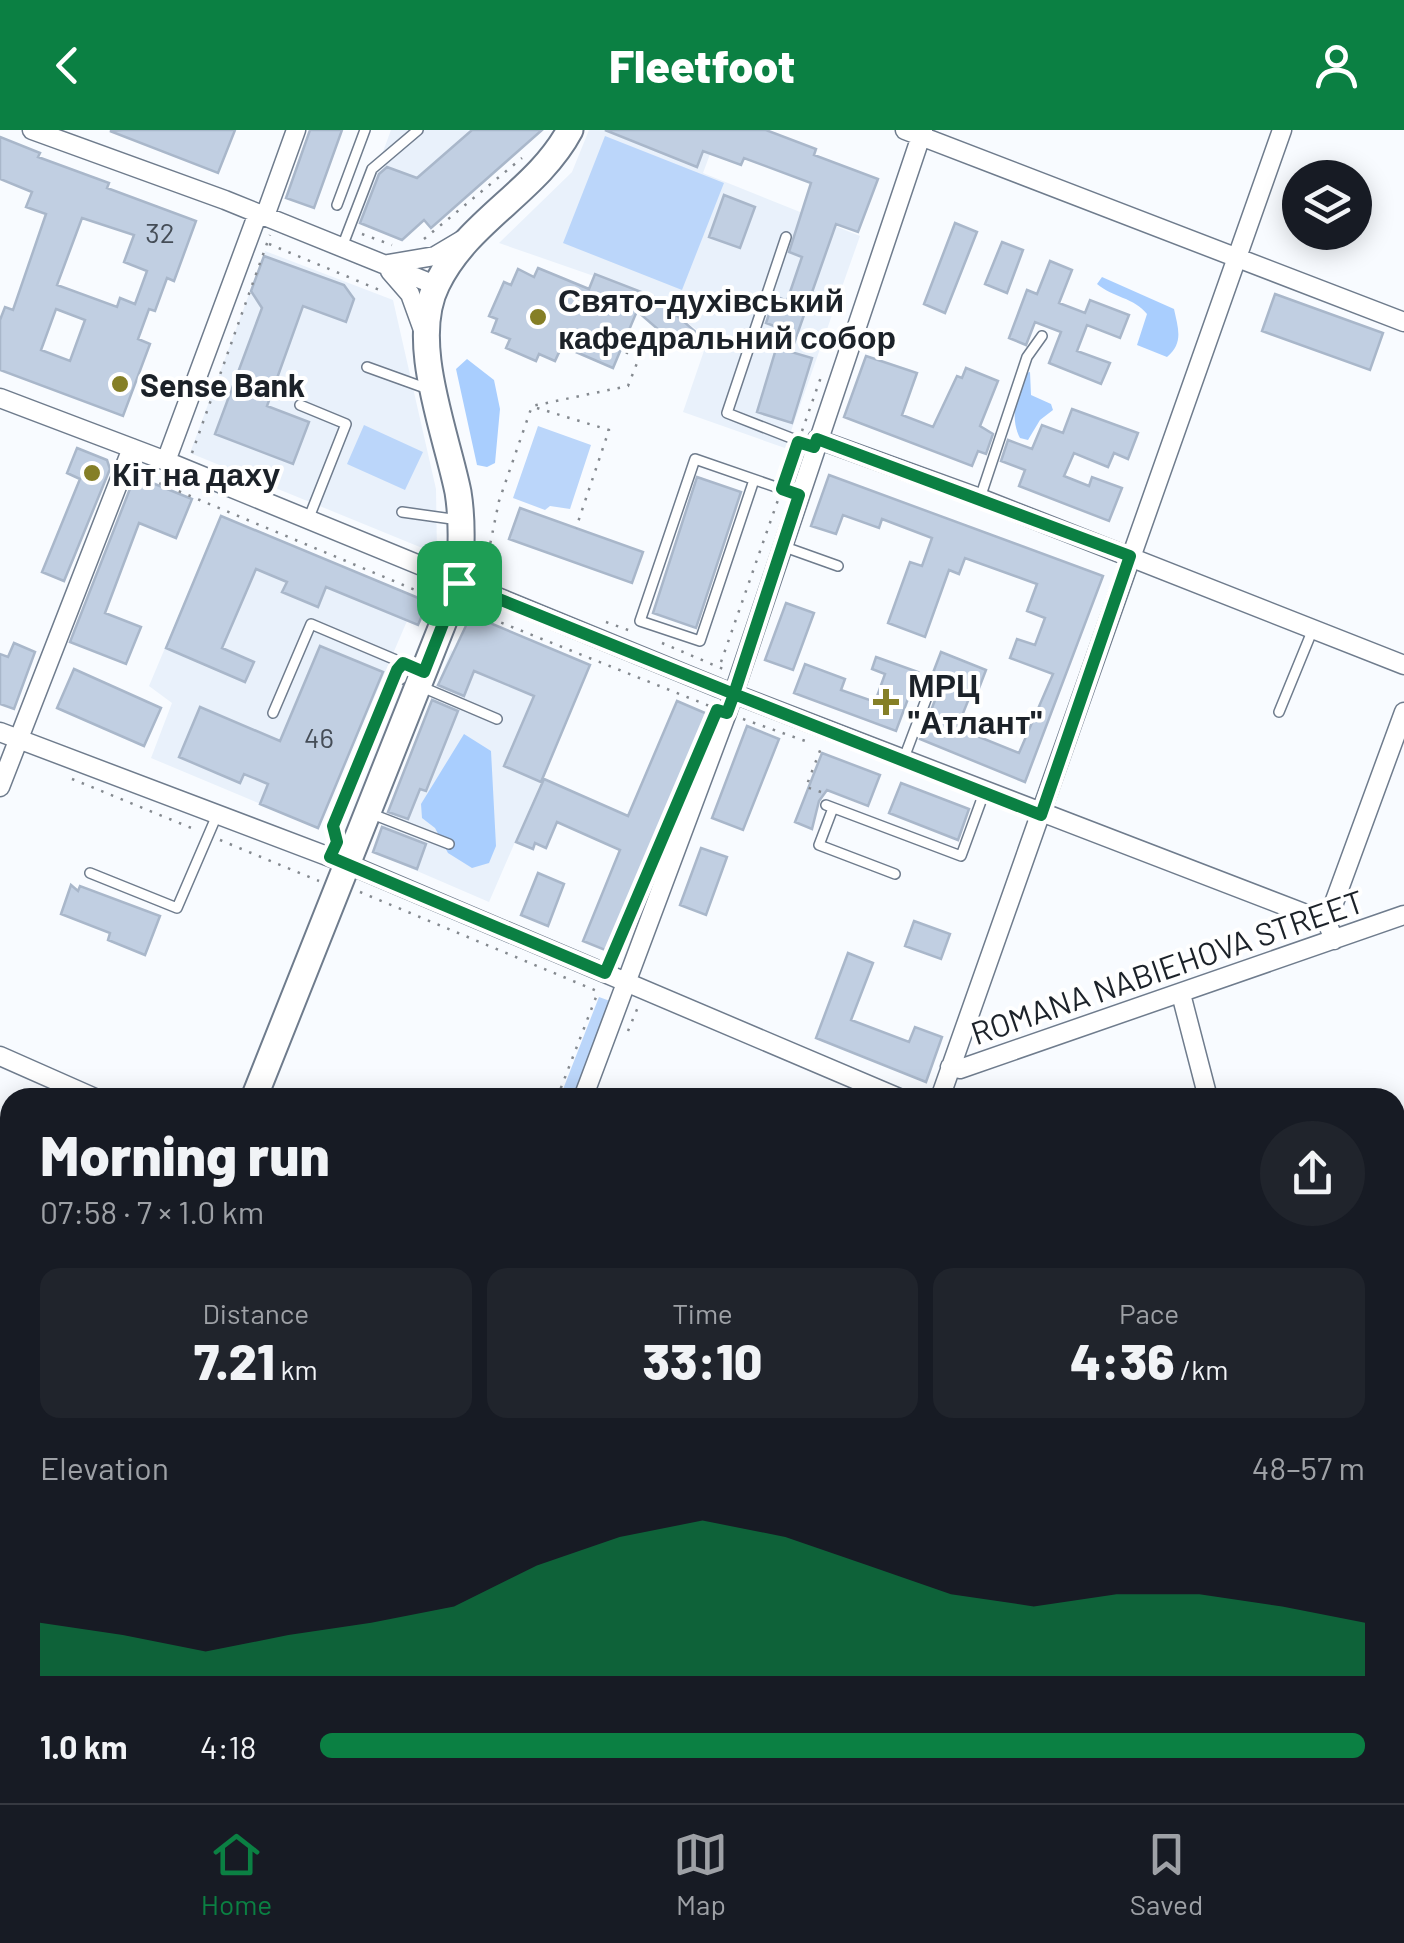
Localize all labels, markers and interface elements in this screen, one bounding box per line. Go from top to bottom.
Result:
icon: back [40,38,95,93]
text: Fleetfoot [609,38,795,92]
icon: person [1309,38,1364,93]
map controls [1282,160,1372,250]
button: layers [1282,160,1372,250]
house number: 32 [145,215,175,249]
place label: Свято-духівський кафедральний собор [558,280,896,356]
marker: Свято-духівський кафедральний собор [527,306,549,328]
place label: Sense Bank [140,365,305,403]
marker: Sense Bank [109,373,131,395]
place label: Кіт на даху [112,454,280,493]
marker: Кіт на даху [81,462,103,484]
pin [417,541,502,626]
icon: arrive [432,556,487,611]
place label: МРЦ "Атлант" [908,665,1043,740]
marker: МРЦ "Атлант" [873,689,899,715]
house number: 46 [304,720,334,754]
street label: ROMANA NABIEHOVA STREET [966,881,1368,1051]
text: Morning run [40,1121,330,1187]
button: share [1260,1121,1365,1226]
text: 07:58 · 7 × 1.0 km [40,1192,264,1230]
text: Distance [202,1296,309,1330]
text: Time [672,1296,733,1330]
text: Pace [1119,1296,1179,1330]
text: 7.21 [194,1330,275,1390]
text: 33:10 [643,1330,762,1390]
text: 4:36 [1070,1330,1174,1390]
text: km [275,1352,318,1386]
text: /km [1174,1352,1228,1386]
text: Elevation [40,1448,169,1486]
text: 48–57 m [1252,1448,1365,1486]
text: 1.0 km [40,1727,128,1765]
text: 4:18 [200,1727,256,1765]
tab: Home [201,1827,272,1921]
tab: Map [673,1827,728,1921]
tab: Saved [1130,1827,1203,1921]

